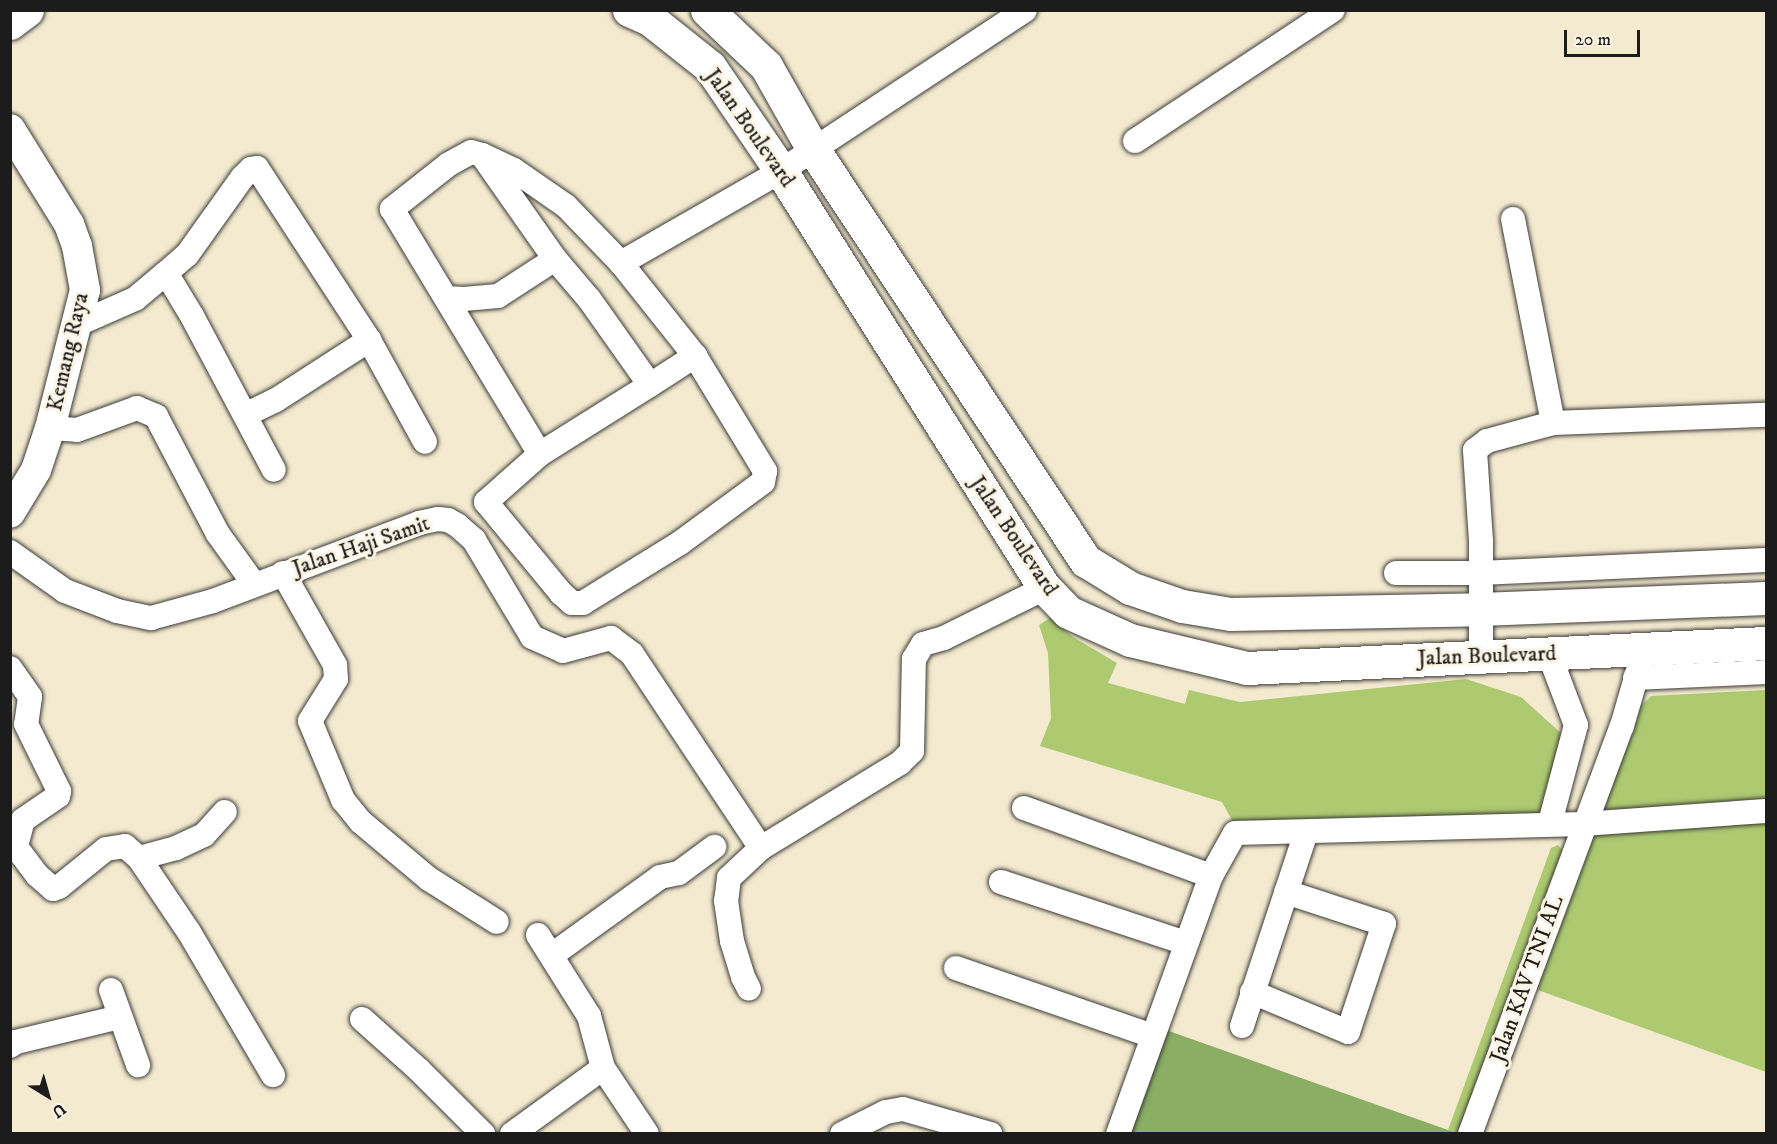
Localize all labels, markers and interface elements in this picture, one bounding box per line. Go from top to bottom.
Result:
scale bar [1567,18,1644,56]
text: 20 m [1575,29,1611,51]
street label: Jalan Boulevard [699,64,801,192]
street label: Kemang Raya [42,290,94,414]
street label: Jalan Boulevard [964,471,1064,601]
street label: Jalan Haji Samit [289,510,433,582]
street label: Jalan Boulevard [1417,640,1557,672]
street label: Jalan KAV TNI AL [1485,892,1569,1066]
north arrow [18,1066,78,1126]
text: U [48,1099,70,1122]

